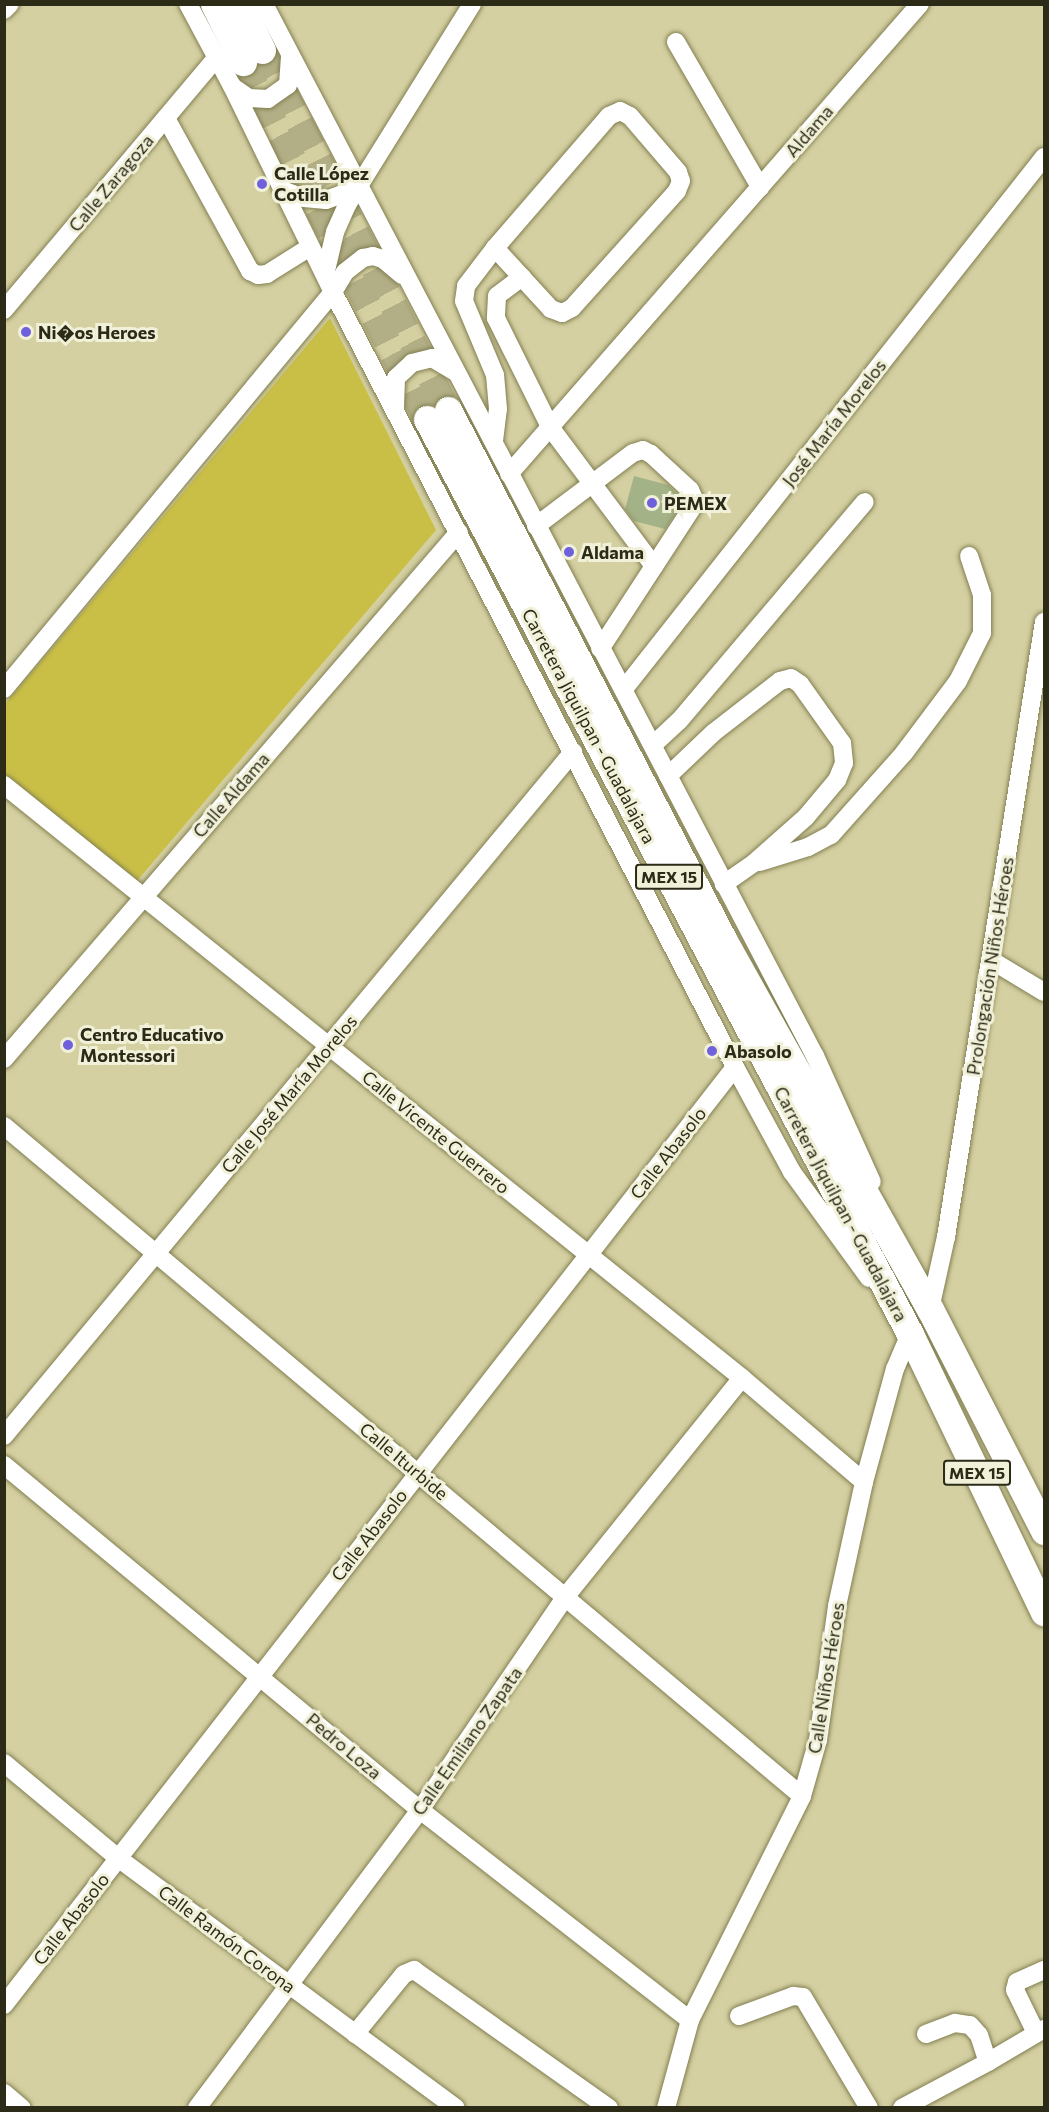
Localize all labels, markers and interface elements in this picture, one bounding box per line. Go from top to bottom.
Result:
street label: Aldama [781,101,837,161]
street label: Calle Zaragoza [64,130,158,236]
place label: Calle López Cotilla [274,163,369,206]
marker: Calle López Cotilla [255,177,269,191]
place label: Ni�os Heroes [38,321,156,343]
marker: Ni�os Heroes [19,325,33,339]
street label: José María Morelos [778,355,890,491]
place label: PEMEX [664,492,727,514]
marker: PEMEX [645,496,659,510]
place label: Aldama [581,541,644,563]
marker: Aldama [562,545,576,559]
street label: Carretera Jiquilpan - Guadalajara [518,605,660,847]
street label: Calle Aldama [188,748,274,842]
street label: Prolongación Niños Héroes [962,855,1018,1077]
road number: MEX 15 [634,864,704,890]
street label: Calle José María Morelos [217,1011,361,1177]
place label: Centro Educativo Montessori [80,1024,224,1066]
marker: Centro Educativo Montessori [61,1038,75,1052]
place label: Abasolo [724,1040,792,1062]
marker: Abasolo [705,1044,719,1058]
street label: Calle Vicente Guerrero [358,1066,514,1198]
street label: Carretera Jiquilpan - Guadalajara [770,1083,912,1325]
street label: Calle Abasolo [625,1103,711,1203]
street label: Calle Iturbide [355,1418,453,1504]
road number: MEX 15 [942,1460,1012,1486]
street label: Calle Abasolo [326,1485,412,1585]
street label: Calle Niños Héroes [803,1601,849,1755]
street label: Calle Emiliano Zapata [408,1663,526,1819]
street label: Pedro Loza [302,1708,386,1784]
street label: Calle Abasolo [28,1869,114,1969]
street label: Calle Ramón Corona [154,1880,300,1998]

